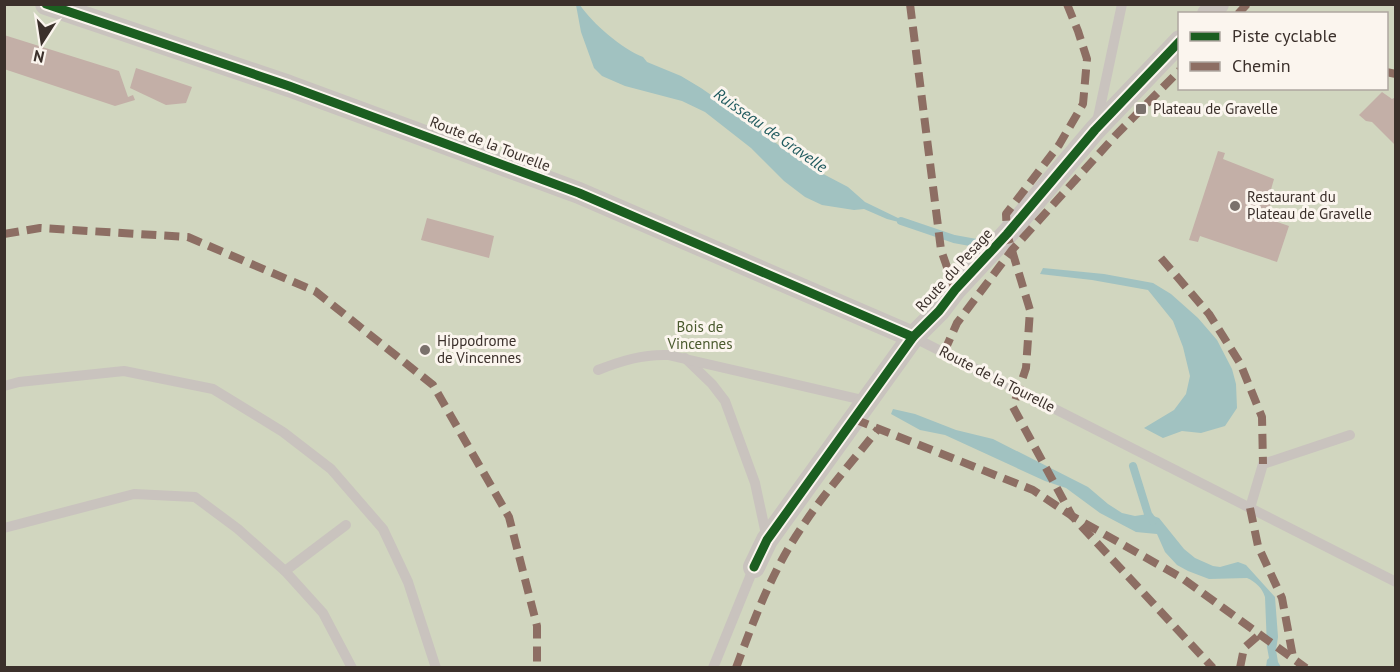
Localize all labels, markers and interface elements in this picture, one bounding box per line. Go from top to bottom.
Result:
north arrow [12,12,72,72]
legend [1178,12,1388,90]
text: Piste cyclable [1232,24,1337,47]
text: N [32,46,46,68]
text: Chemin [1232,54,1291,77]
water label: Ruisseau de Gravelle [710,83,832,177]
place label: Plateau de Gravelle [1153,99,1278,118]
marker: Plateau de Gravelle [1134,102,1148,116]
street label: Route de la Tourelle [427,112,553,175]
place label: Restaurant du Plateau de Gravelle [1247,187,1372,223]
marker: Restaurant du Plateau de Gravelle [1228,199,1242,213]
street label: Route du Pesage [911,224,996,315]
park label: Bois de Vincennes [666,317,733,353]
place label: Hippodrome de Vincennes [437,331,521,367]
street label: Route de la Tourelle [936,341,1058,416]
marker: Hippodrome de Vincennes [418,343,432,357]

